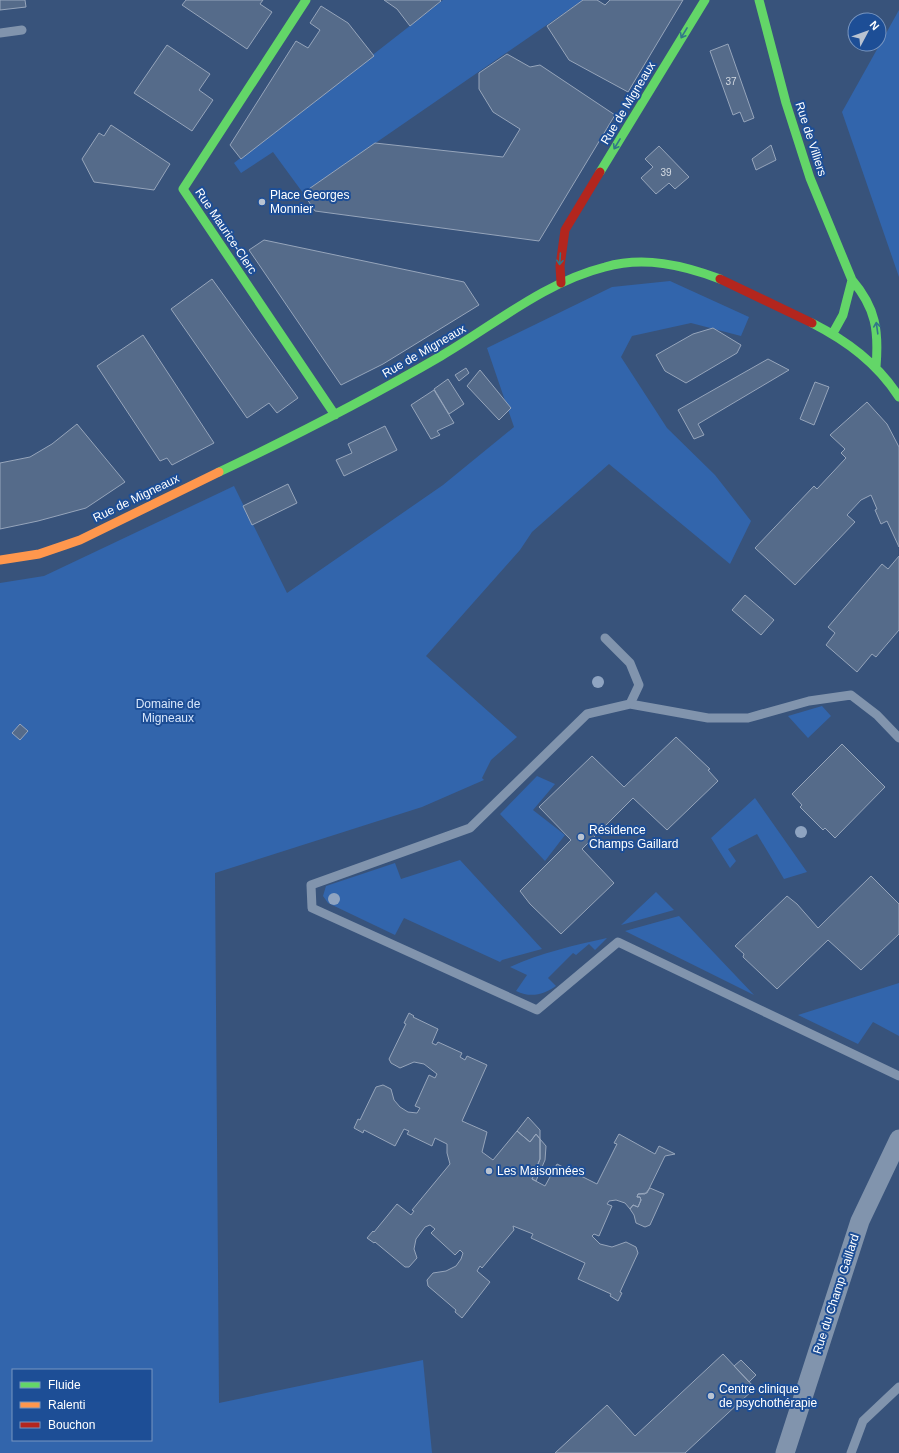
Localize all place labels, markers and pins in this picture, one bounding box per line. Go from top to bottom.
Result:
place label: Place Georges Monnier [270,188,349,216]
marker: Place Georges Monnier [257,197,267,207]
place label: Résidence Champs Gaillard [589,823,678,851]
marker: Résidence Champs Gaillard [576,832,586,842]
place label: Les Maisonnées [497,1164,584,1178]
marker: Les Maisonnées [484,1166,494,1176]
place label: Centre clinique de psychothérapie [719,1382,817,1410]
marker: Centre clinique de psychothérapie [706,1391,716,1401]

